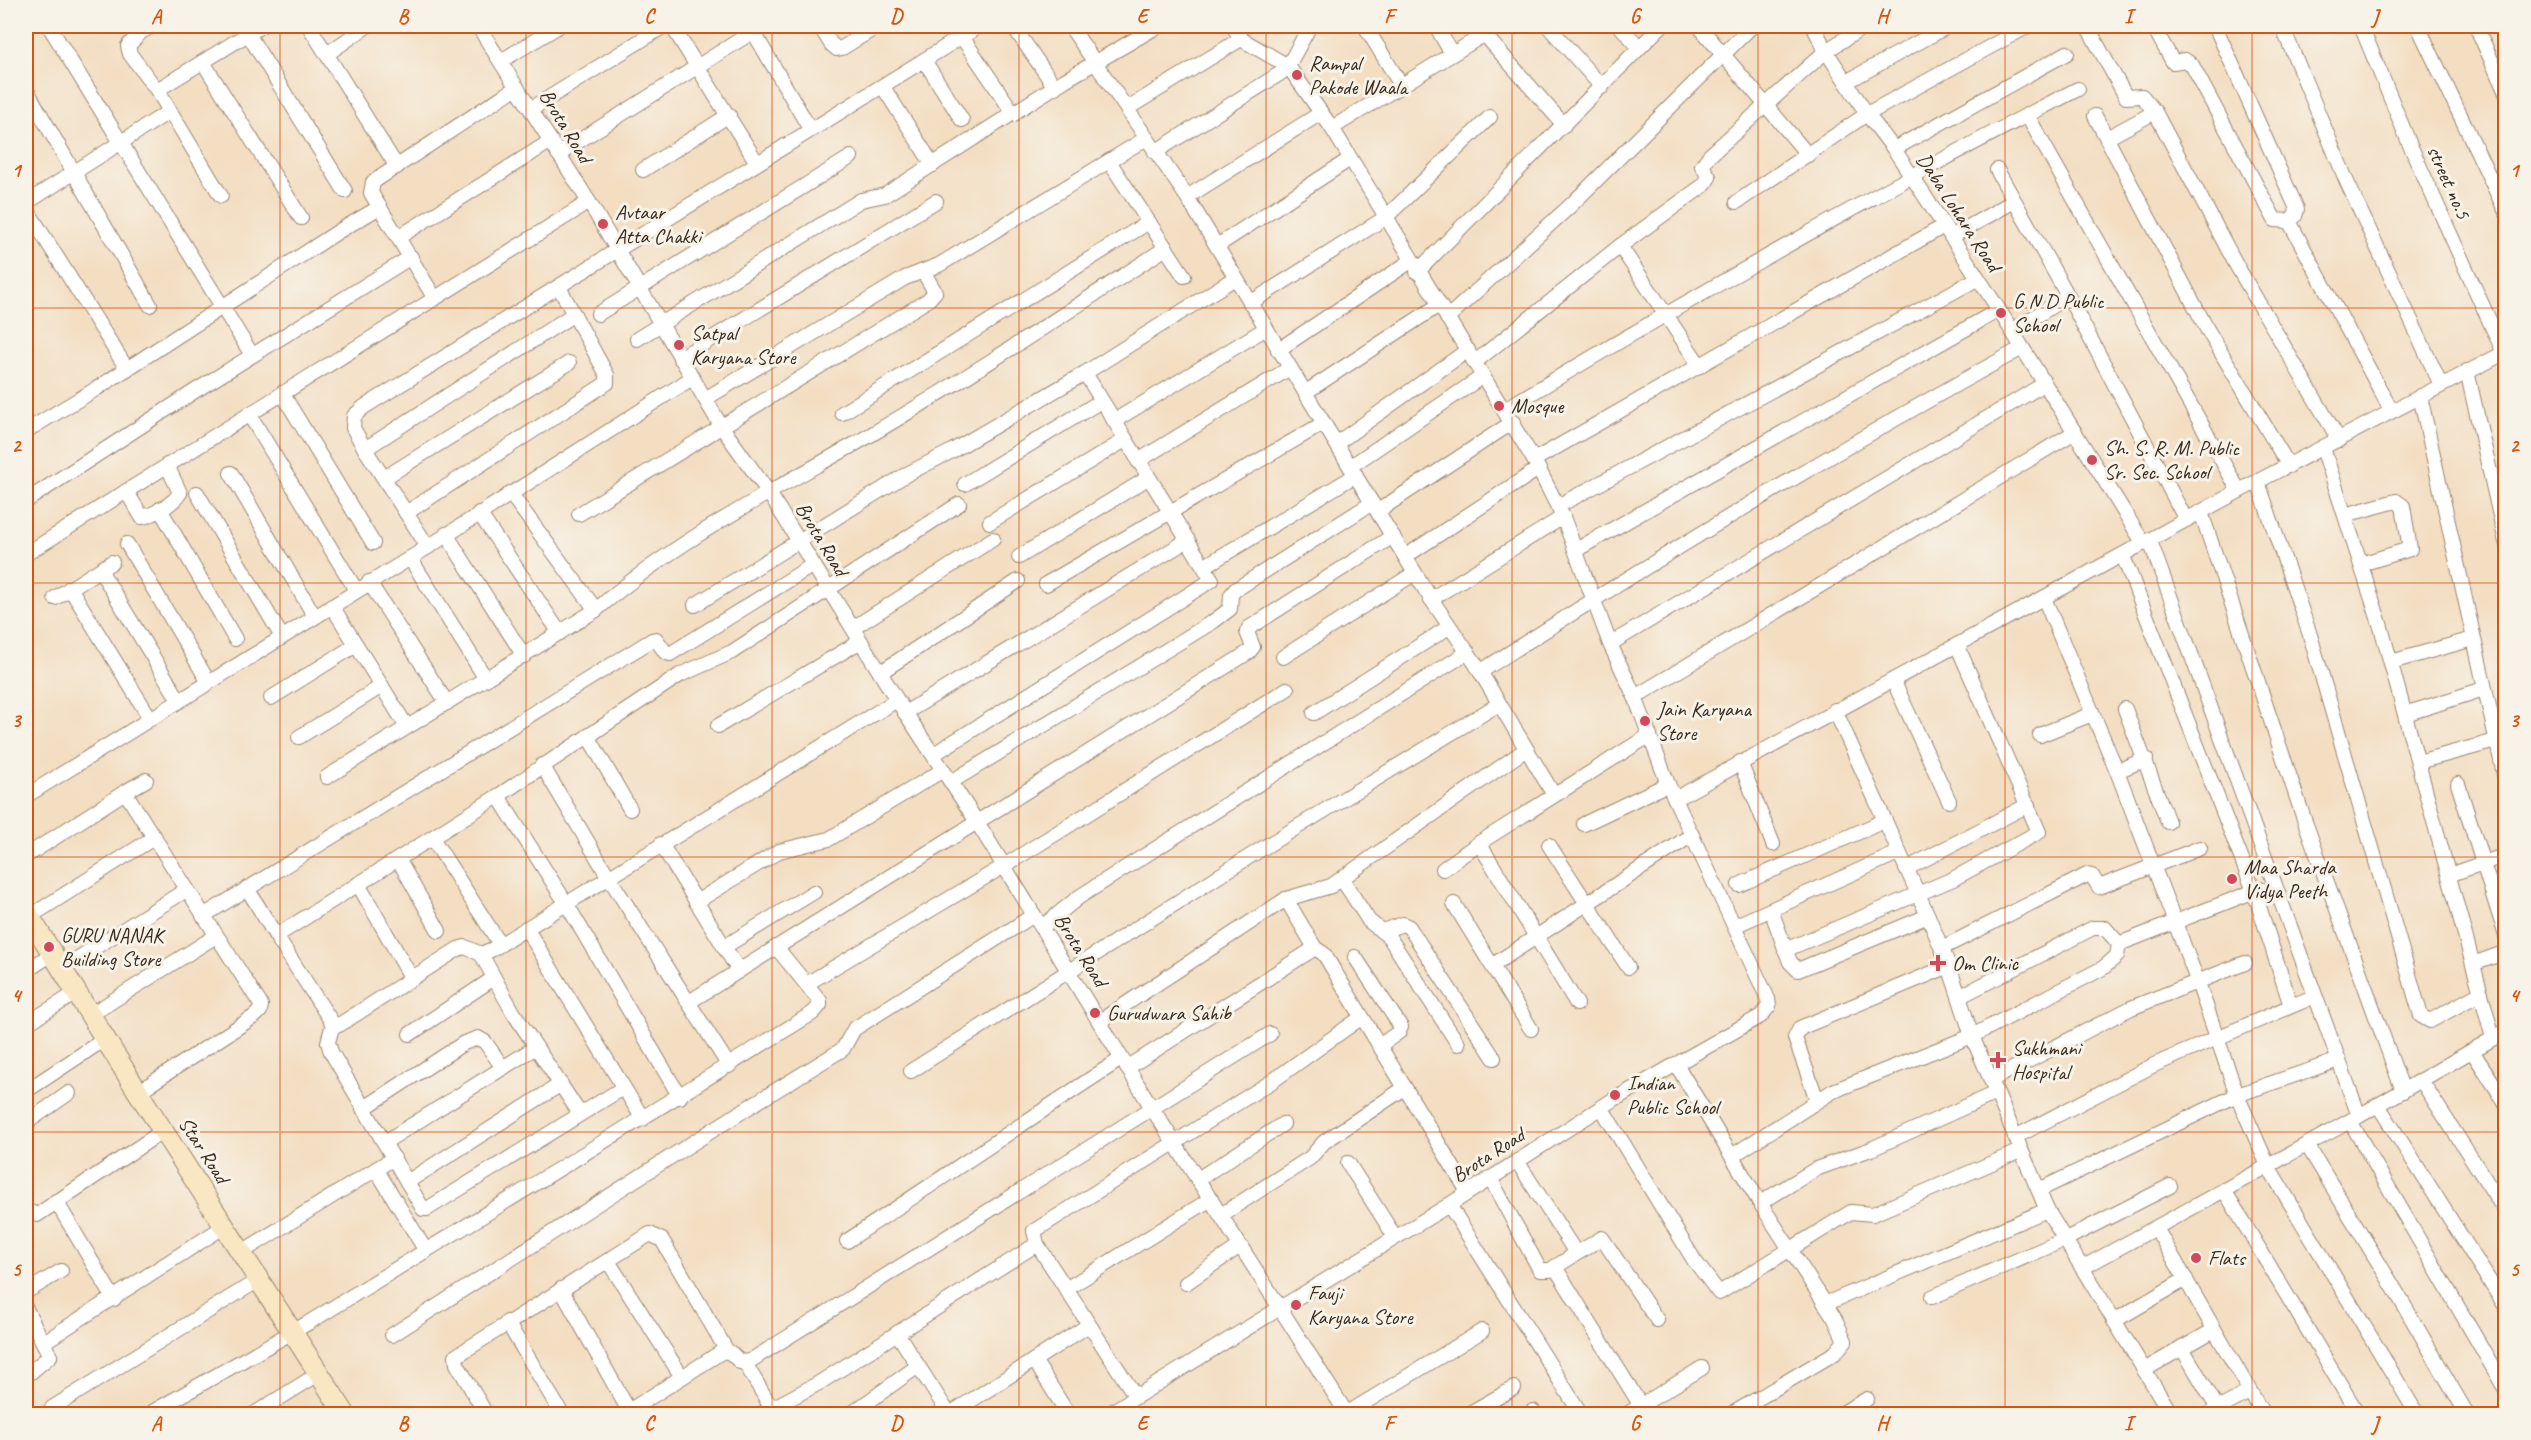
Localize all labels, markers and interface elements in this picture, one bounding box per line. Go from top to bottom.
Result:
text: A [151,4,163,29]
text: B [398,4,410,29]
text: C [644,4,656,29]
text: D [890,4,904,29]
text: E [1137,4,1151,29]
text: F [1384,4,1398,29]
text: G [1630,4,1643,29]
text: H [1876,4,1891,29]
text: I [2124,4,2137,29]
text: J [2370,4,2382,29]
place label: Rampal Pakode Waala [1309,50,1410,100]
marker: Rampal Pakode Waala [1290,68,1304,82]
street label: Brota Road [534,84,600,170]
street label: street no.5 [2421,141,2477,224]
street label: Daba Lohara Road [1911,148,2009,279]
text: 1 [12,158,23,183]
text: 1 [2510,158,2521,183]
place label: Avtaar Atta Chakki [615,199,704,249]
marker: Avtaar Atta Chakki [596,217,610,231]
place label: G N D Public School [2013,288,2105,338]
marker: G N D Public School [1994,306,2008,320]
place label: Satpal Karyana Store [691,320,797,370]
marker: Satpal Karyana Store [672,338,686,352]
place label: Mosque [1511,393,1564,419]
marker: Mosque [1492,399,1506,413]
text: 2 [12,433,23,458]
text: 2 [2510,433,2521,458]
place label: Sh. S. R. M. Public Sr. Sec. School [2104,435,2240,485]
marker: Sh. S. R. M. Public Sr. Sec. School [2085,453,2099,467]
street label: Brota Road [790,497,856,583]
place label: Jain Karyana Store [1656,696,1753,746]
text: 3 [12,708,23,733]
text: 3 [2510,708,2521,733]
marker: Jain Karyana Store [1638,714,1652,728]
place label: Maa Sharda Vidya Peeth [2244,854,2337,904]
marker: Maa Sharda Vidya Peeth [2225,872,2239,886]
street label: Brota Road [1048,908,1115,994]
place label: GURU NANAK Building Store [61,922,166,972]
marker: GURU NANAK Building Store [42,940,56,954]
place label: Om Clinic [1952,950,2019,976]
marker: Om Clinic [1929,954,1947,972]
text: 4 [12,983,24,1008]
text: 4 [2510,983,2522,1008]
place label: Gurudwara Sahib [1107,1000,1233,1026]
marker: Gurudwara Sahib [1088,1006,1102,1020]
place label: Sukhmani Hospital [2012,1035,2084,1085]
marker: Sukhmani Hospital [1989,1051,2007,1069]
place label: Indian Public School [1627,1070,1722,1120]
marker: Indian Public School [1608,1088,1622,1102]
street label: Star Road [173,1112,237,1190]
street label: Brota Road [1447,1120,1532,1188]
place label: Flats [2208,1245,2247,1271]
marker: Flats [2189,1251,2203,1265]
text: 5 [12,1257,23,1282]
text: 5 [2510,1257,2521,1282]
place label: Fauji Karyana Store [1308,1280,1414,1330]
marker: Fauji Karyana Store [1289,1298,1303,1312]
text: A [151,1411,163,1436]
text: B [398,1411,410,1436]
text: C [644,1411,656,1436]
text: D [890,1411,904,1436]
text: E [1137,1411,1151,1436]
text: F [1384,1411,1398,1436]
text: G [1630,1411,1643,1436]
text: H [1876,1411,1891,1436]
text: I [2124,1411,2137,1436]
text: J [2370,1411,2382,1436]

